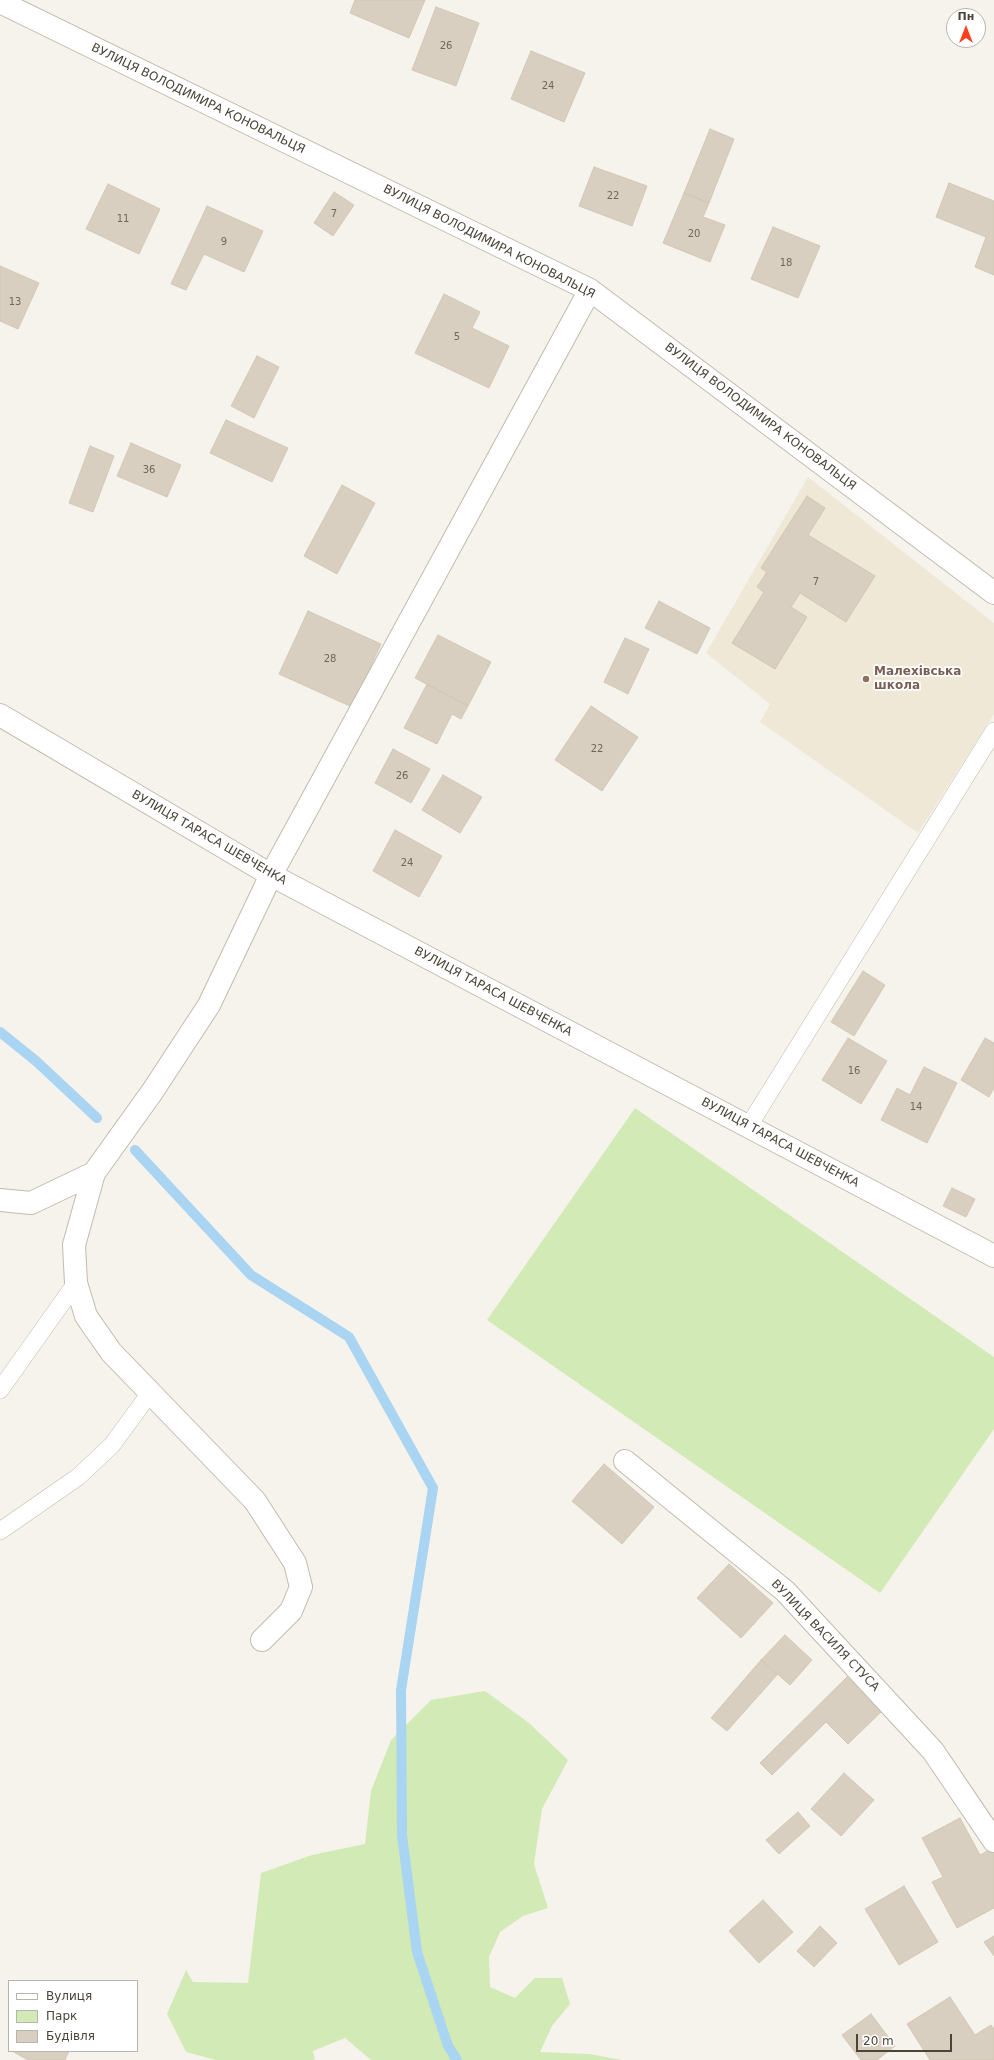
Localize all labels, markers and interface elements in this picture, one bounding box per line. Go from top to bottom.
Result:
north arrow [946,8,986,48]
text: Пн [958,10,974,23]
house number: 26 [440,40,452,52]
street label: ВУЛИЦЯ ВОЛОДИМИРА КОНОВАЛЬЦЯ [89,41,307,157]
house number: 24 [542,80,554,92]
street label: ВУЛИЦЯ ВОЛОДИМИРА КОНОВАЛЬЦЯ [381,182,597,302]
house number: 22 [607,190,619,202]
house number: 7 [331,208,337,220]
house number: 11 [117,213,129,225]
house number: 20 [688,228,700,240]
house number: 9 [221,236,227,248]
house number: 18 [780,257,792,269]
house number: 13 [9,296,21,308]
house number: 5 [454,331,460,343]
street label: ВУЛИЦЯ ВОЛОДИМИРА КОНОВАЛЬЦЯ [661,340,859,494]
house number: 36 [143,464,155,476]
house number: 7 [813,576,819,588]
house number: 28 [324,653,336,665]
place label: Малехівська школа [874,665,961,693]
marker: Малехівська школа [861,674,871,684]
house number: 22 [591,743,603,755]
house number: 26 [396,770,408,782]
street label: ВУЛИЦЯ ТАРАСА ШЕВЧЕНКА [129,788,289,888]
house number: 24 [401,857,413,869]
street label: ВУЛИЦЯ ТАРАСА ШЕВЧЕНКА [412,944,574,1040]
house number: 16 [848,1065,860,1077]
street label: ВУЛИЦЯ ТАРАСА ШЕВЧЕНКА [699,1095,861,1191]
house number: 14 [910,1101,922,1113]
street label: ВУЛИЦЯ ВАСИЛЯ СТУСА [768,1577,882,1695]
legend [8,1980,138,2052]
text: Вулиця [46,1989,92,2003]
text: Парк [46,2009,77,2023]
scale bar [858,2026,954,2052]
text: Будівля [46,2029,95,2043]
text: 20 m [863,2034,894,2048]

